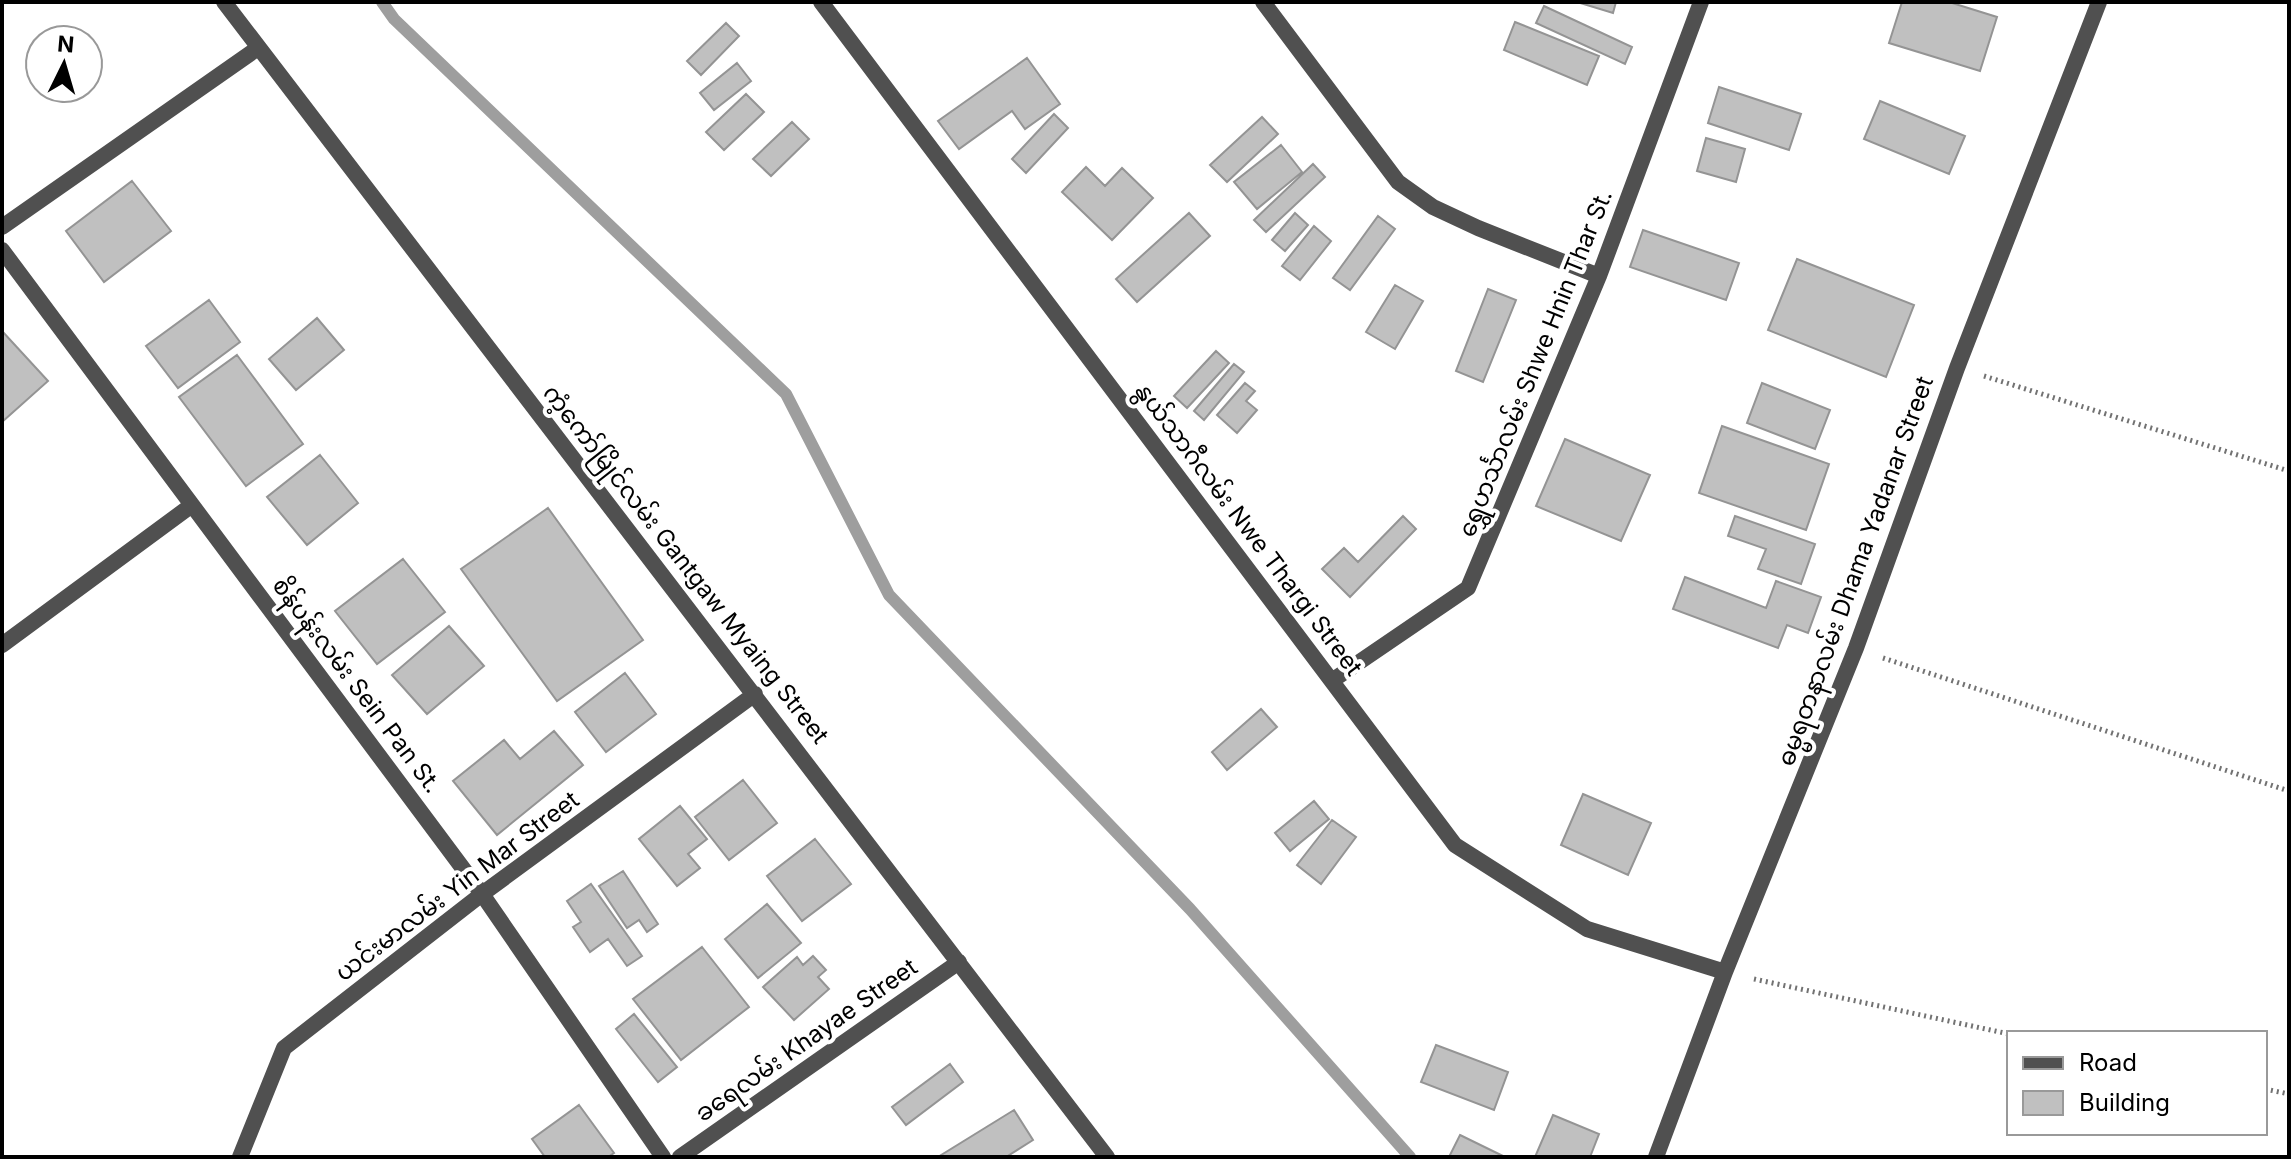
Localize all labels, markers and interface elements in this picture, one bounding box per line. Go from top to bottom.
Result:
north arrow [24,24,104,104]
text: N [56,30,75,58]
street label: ရွှေဟင်္သာလမ်း Shwe Hnin Thar St. [1451,185,1623,543]
street label: ဓမ္မရတနာလမ်း Dhama Yadanar Street [1770,372,1944,772]
street label: နွယ်သာဂီလမ်း Nwe Thargi Street [1126,376,1370,684]
street label: ကံ့ကော်မြိုင်လမ်း Gantgaw Myaing Street [533,378,836,752]
street label: စိန်ပန်းလမ်း Sein Pan St. [262,571,448,802]
street label: ယင်းမာလမ်း Yin Mar Street [329,784,585,987]
street label: ခရေလမ်း Khayae Street [689,951,926,1132]
legend [2007,1031,2267,1135]
text: Road [2079,1048,2137,1077]
text: Building [2079,1088,2170,1117]

